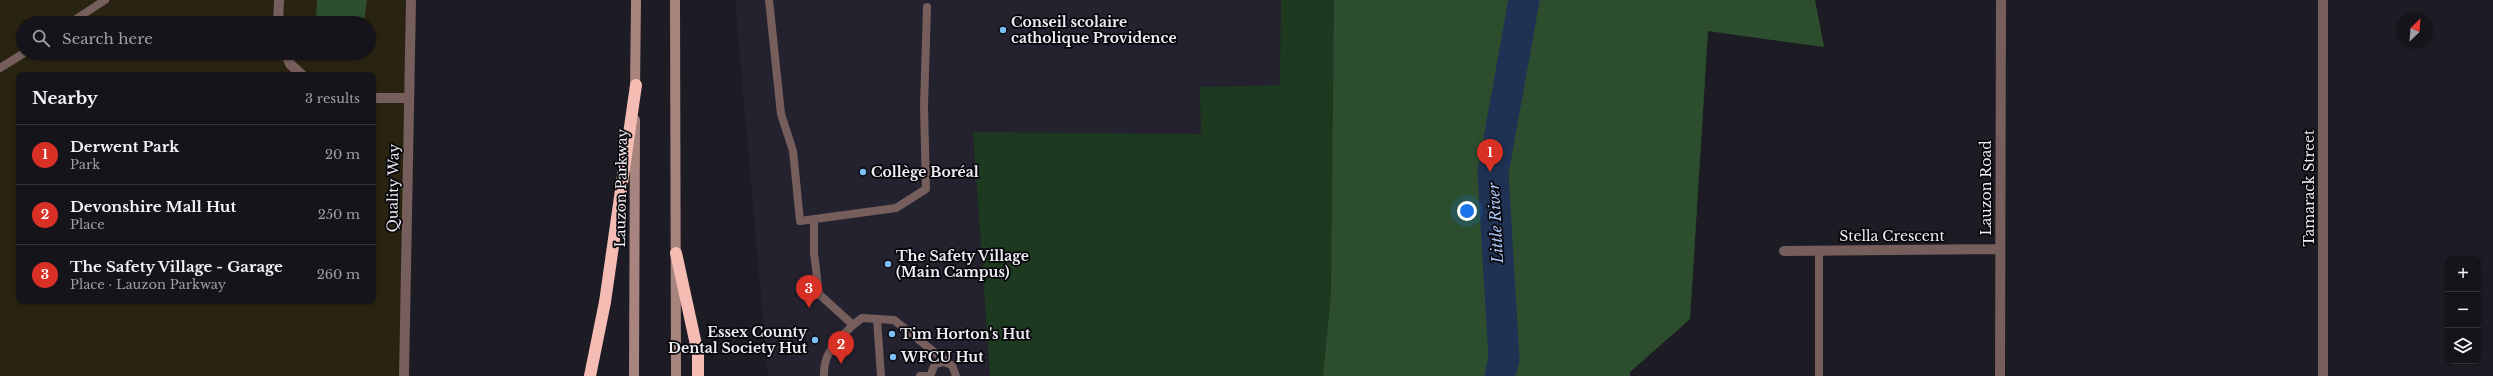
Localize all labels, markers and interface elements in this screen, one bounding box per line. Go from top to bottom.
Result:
north arrow [2397,12,2433,48]
place label: Conseil scolaire catholique Providence [1011,13,1177,47]
search box [16,16,376,60]
marker: Conseil scolaire catholique Providence [998,25,1008,35]
icon: search [30,27,52,49]
text: Search here [62,29,153,48]
text: Nearby [32,88,98,109]
text: 3 results [305,90,360,107]
street label: Lauzon Parkway [611,128,631,247]
street label: Tamarack Street [2300,129,2318,246]
text: Derwent Park [70,137,179,156]
pin: 1 [1477,139,1503,172]
street label: Lauzon Road [1977,140,1995,236]
street label: Quality Way [383,143,403,232]
text: 1 [42,146,48,163]
text: 20 m [325,146,360,163]
text: Park [70,156,100,173]
place label: Collège Boréal [871,163,979,181]
marker: Collège Boréal [858,167,868,177]
water label: Little River [1484,181,1507,265]
text: Devonshire Mall Hut [70,197,236,216]
your location [1457,201,1477,221]
text: 2 [41,206,49,223]
text: 250 m [318,206,360,223]
text: Place [70,216,105,233]
street label: Stella Crescent [1839,227,1945,245]
place label: The Safety Village (Main Campus) [896,247,1029,281]
map controls [2445,256,2481,364]
button: + [2445,256,2481,292]
text: The Safety Village - Garage [70,257,283,276]
marker: The Safety Village (Main Campus) [883,259,893,269]
text: 3 [41,266,49,283]
text: 260 m [317,266,360,283]
pin: 3 [796,275,822,308]
text: Place · Lauzon Parkway [70,276,226,293]
button: − [2445,292,2481,328]
place label: Essex County Dental Society Hut [668,323,808,357]
place label: Tim Horton's Hut [900,325,1031,343]
button: layers [2445,328,2481,364]
marker: Tim Horton's Hut [887,329,897,339]
pin: 2 [828,331,854,364]
marker: Essex County Dental Society Hut [810,335,820,345]
place label: WFCU Hut [900,348,984,366]
marker: WFCU Hut [888,352,898,362]

